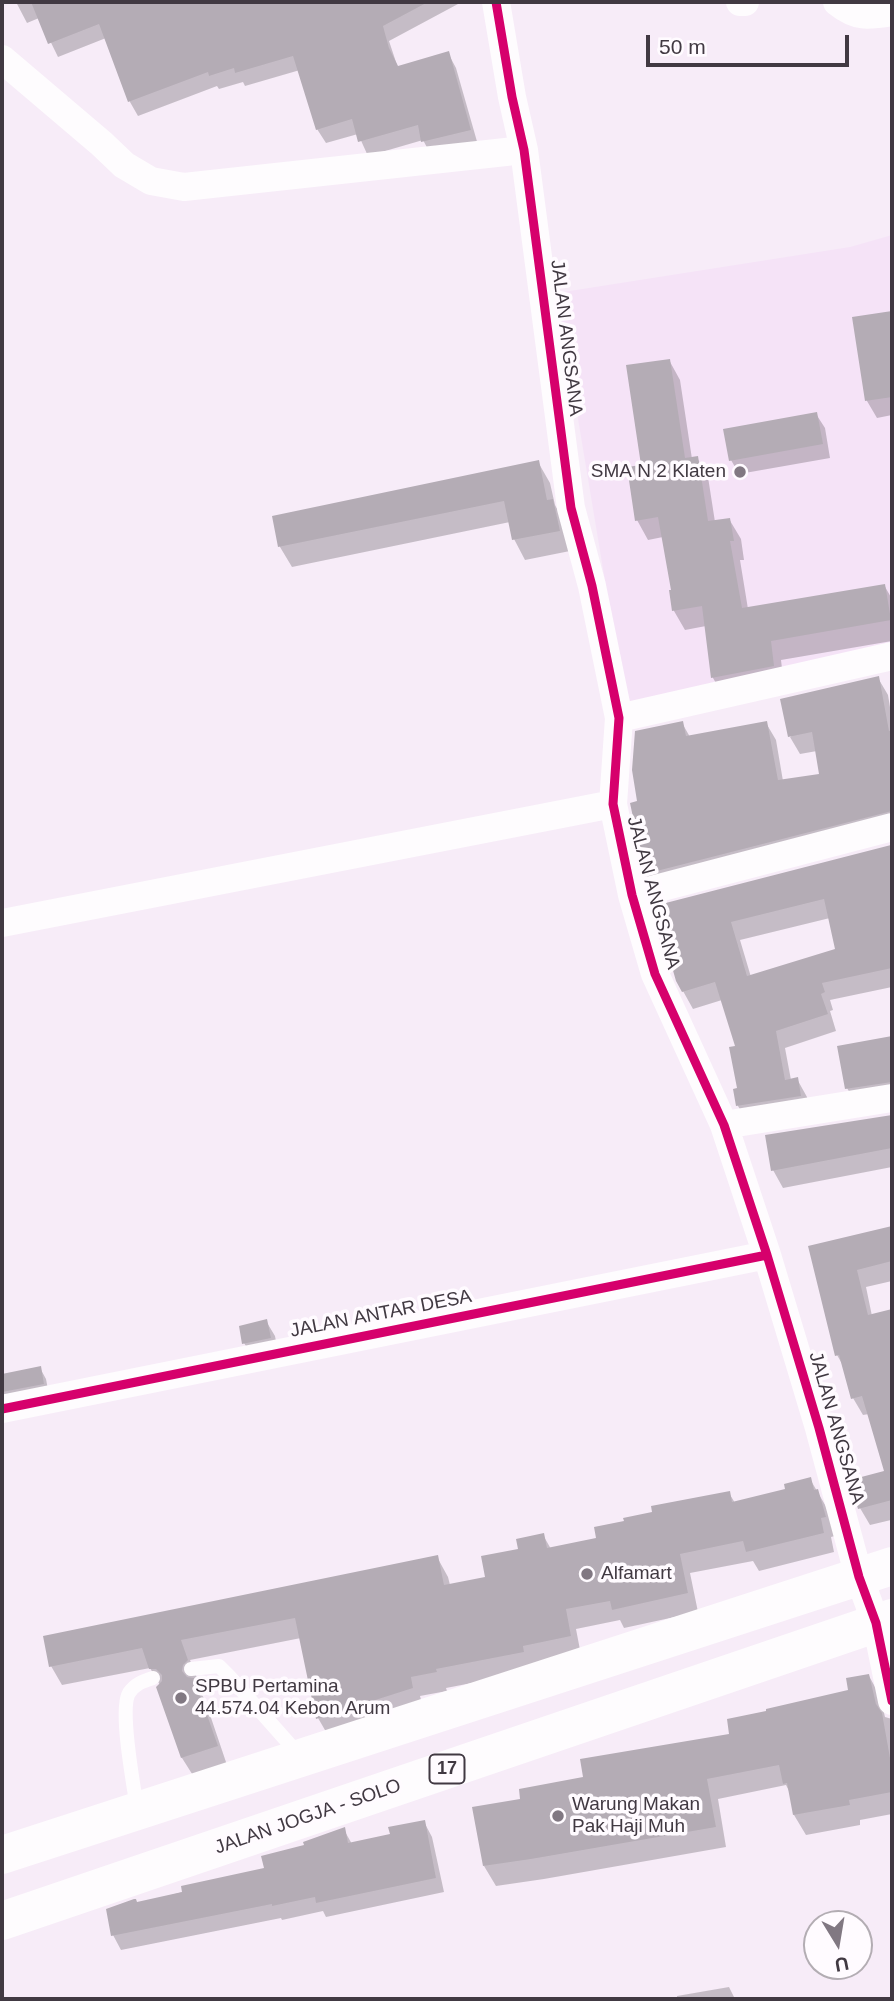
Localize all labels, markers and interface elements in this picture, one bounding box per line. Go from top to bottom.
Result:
scale bar [649,21,852,65]
text: 50 m [659,35,706,58]
street label: JALAN ANGSANA [545,259,587,417]
place label: SMA N 2 Klaten [591,461,726,483]
marker: SMA N 2 Klaten [732,464,748,480]
street label: JALAN ANGSANA [622,814,684,972]
street label: JALAN ANTAR DESA [288,1285,474,1343]
street label: JALAN ANGSANA [803,1349,869,1507]
place label: Alfamart [601,1563,672,1585]
marker: Alfamart [579,1566,595,1582]
place label: SPBU Pertamina 44.574.04 Kebon Arum [195,1676,390,1720]
marker: SPBU Pertamina 44.574.04 Kebon Arum [173,1690,189,1706]
road number: 17 [430,1754,464,1784]
street label: JALAN JOGJA - SOLO [212,1774,404,1860]
place label: Warung Makan Pak Haji Muh [572,1794,700,1838]
marker: Warung Makan Pak Haji Muh [550,1808,566,1824]
north arrow [803,1910,873,1980]
text: U [833,1953,850,1976]

